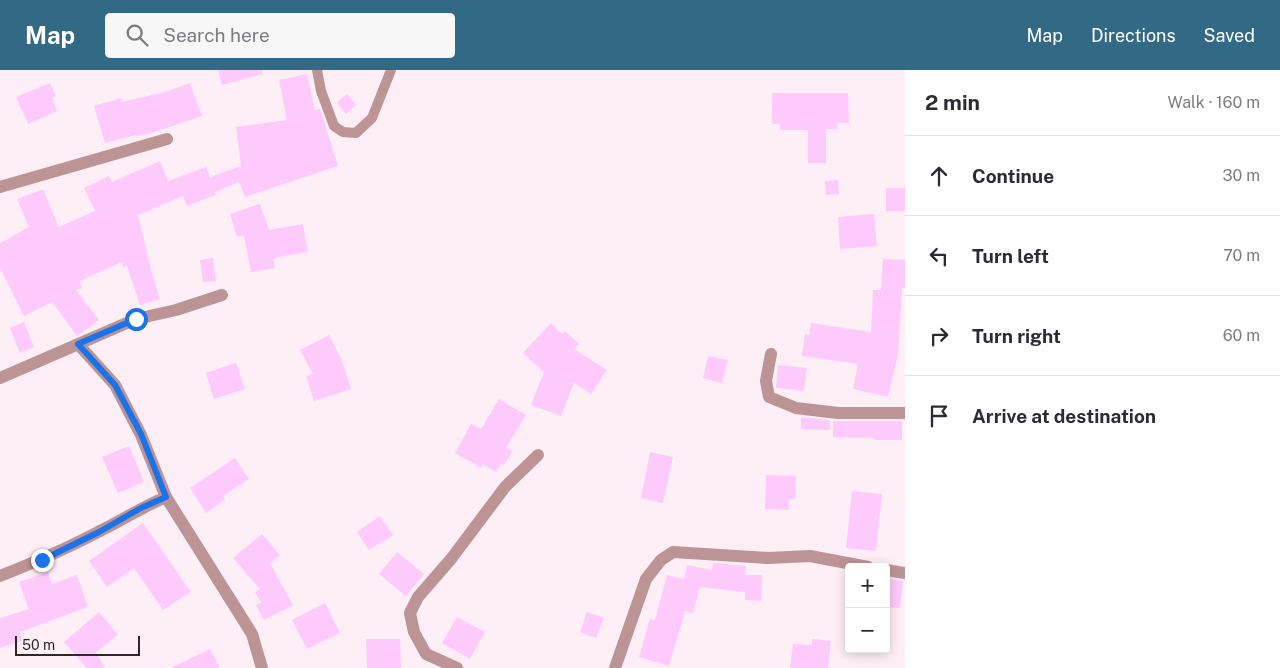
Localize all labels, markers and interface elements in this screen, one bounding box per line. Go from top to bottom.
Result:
search box [105,13,455,58]
text: Map [25,21,75,49]
icon: search [123,21,151,49]
text: Search here [163,24,270,46]
text: Map [1026,25,1063,46]
text: Directions [1091,25,1176,46]
text: Saved [1204,25,1255,46]
text: 2 min [925,90,980,115]
text: Walk · 160 m [1168,93,1260,112]
icon: ahead [925,162,953,190]
text: Continue [972,165,1054,187]
text: 30 m [1223,166,1260,185]
icon: left [925,242,953,270]
text: Turn left [972,245,1049,267]
text: 70 m [1223,246,1260,265]
route start [125,308,148,331]
icon: right [925,322,953,350]
text: Turn right [972,325,1061,347]
text: 60 m [1223,326,1260,345]
icon: arrive [925,402,953,430]
text: Arrive at destination [972,405,1156,427]
route end [31,549,54,572]
map controls [845,563,890,653]
button: + [845,563,890,608]
button: − [845,608,890,653]
scale bar [15,633,140,656]
text: 50 m [22,637,55,653]

